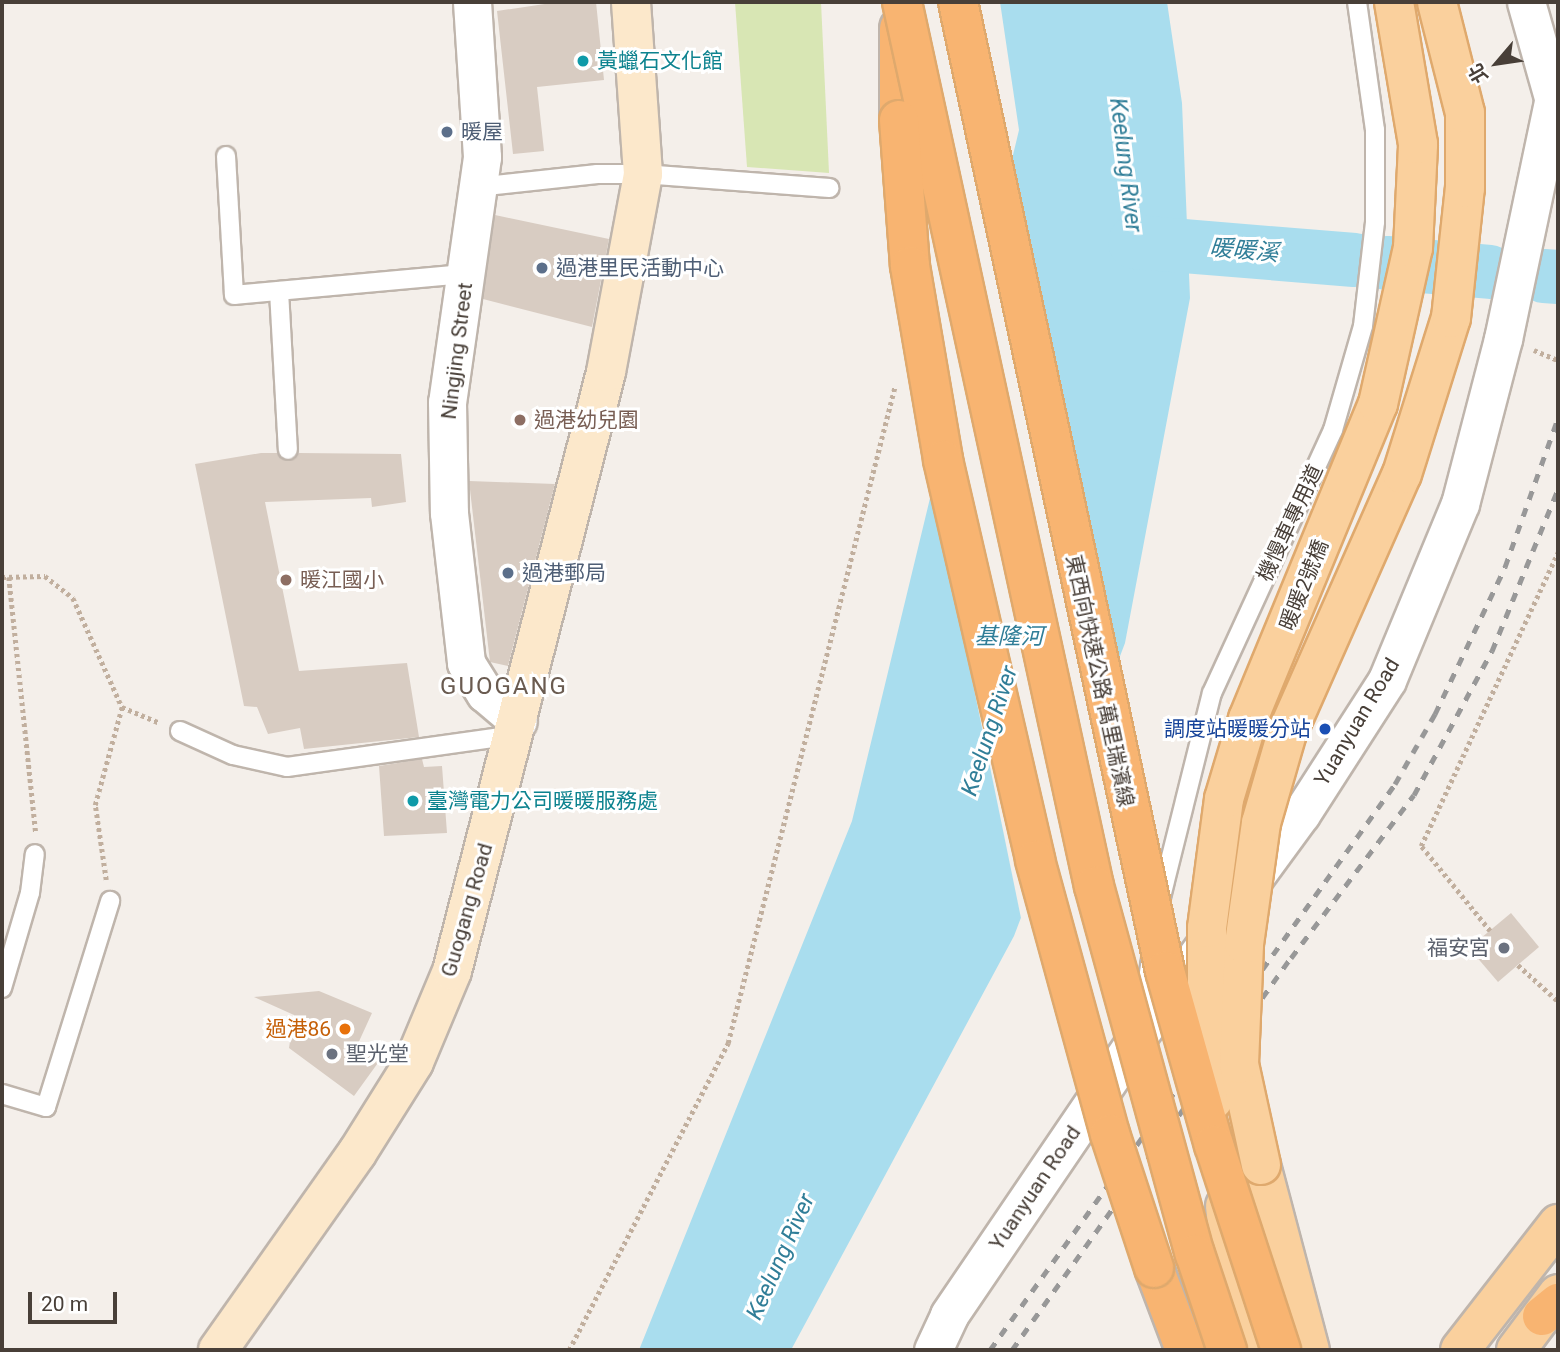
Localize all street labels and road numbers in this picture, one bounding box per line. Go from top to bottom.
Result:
street label: Ningjing Street [436,281,478,421]
street label: 機慢車專用道 [1252,461,1328,585]
street label: 暖暖2號橋 [1274,536,1334,634]
street label: 東西向快速公路 萬里瑞濱線 [1061,553,1139,809]
street label: Yuanyuan Road [1309,653,1405,791]
street label: Guogang Road [436,840,498,980]
street label: Yuanyuan Road [984,1121,1086,1255]

